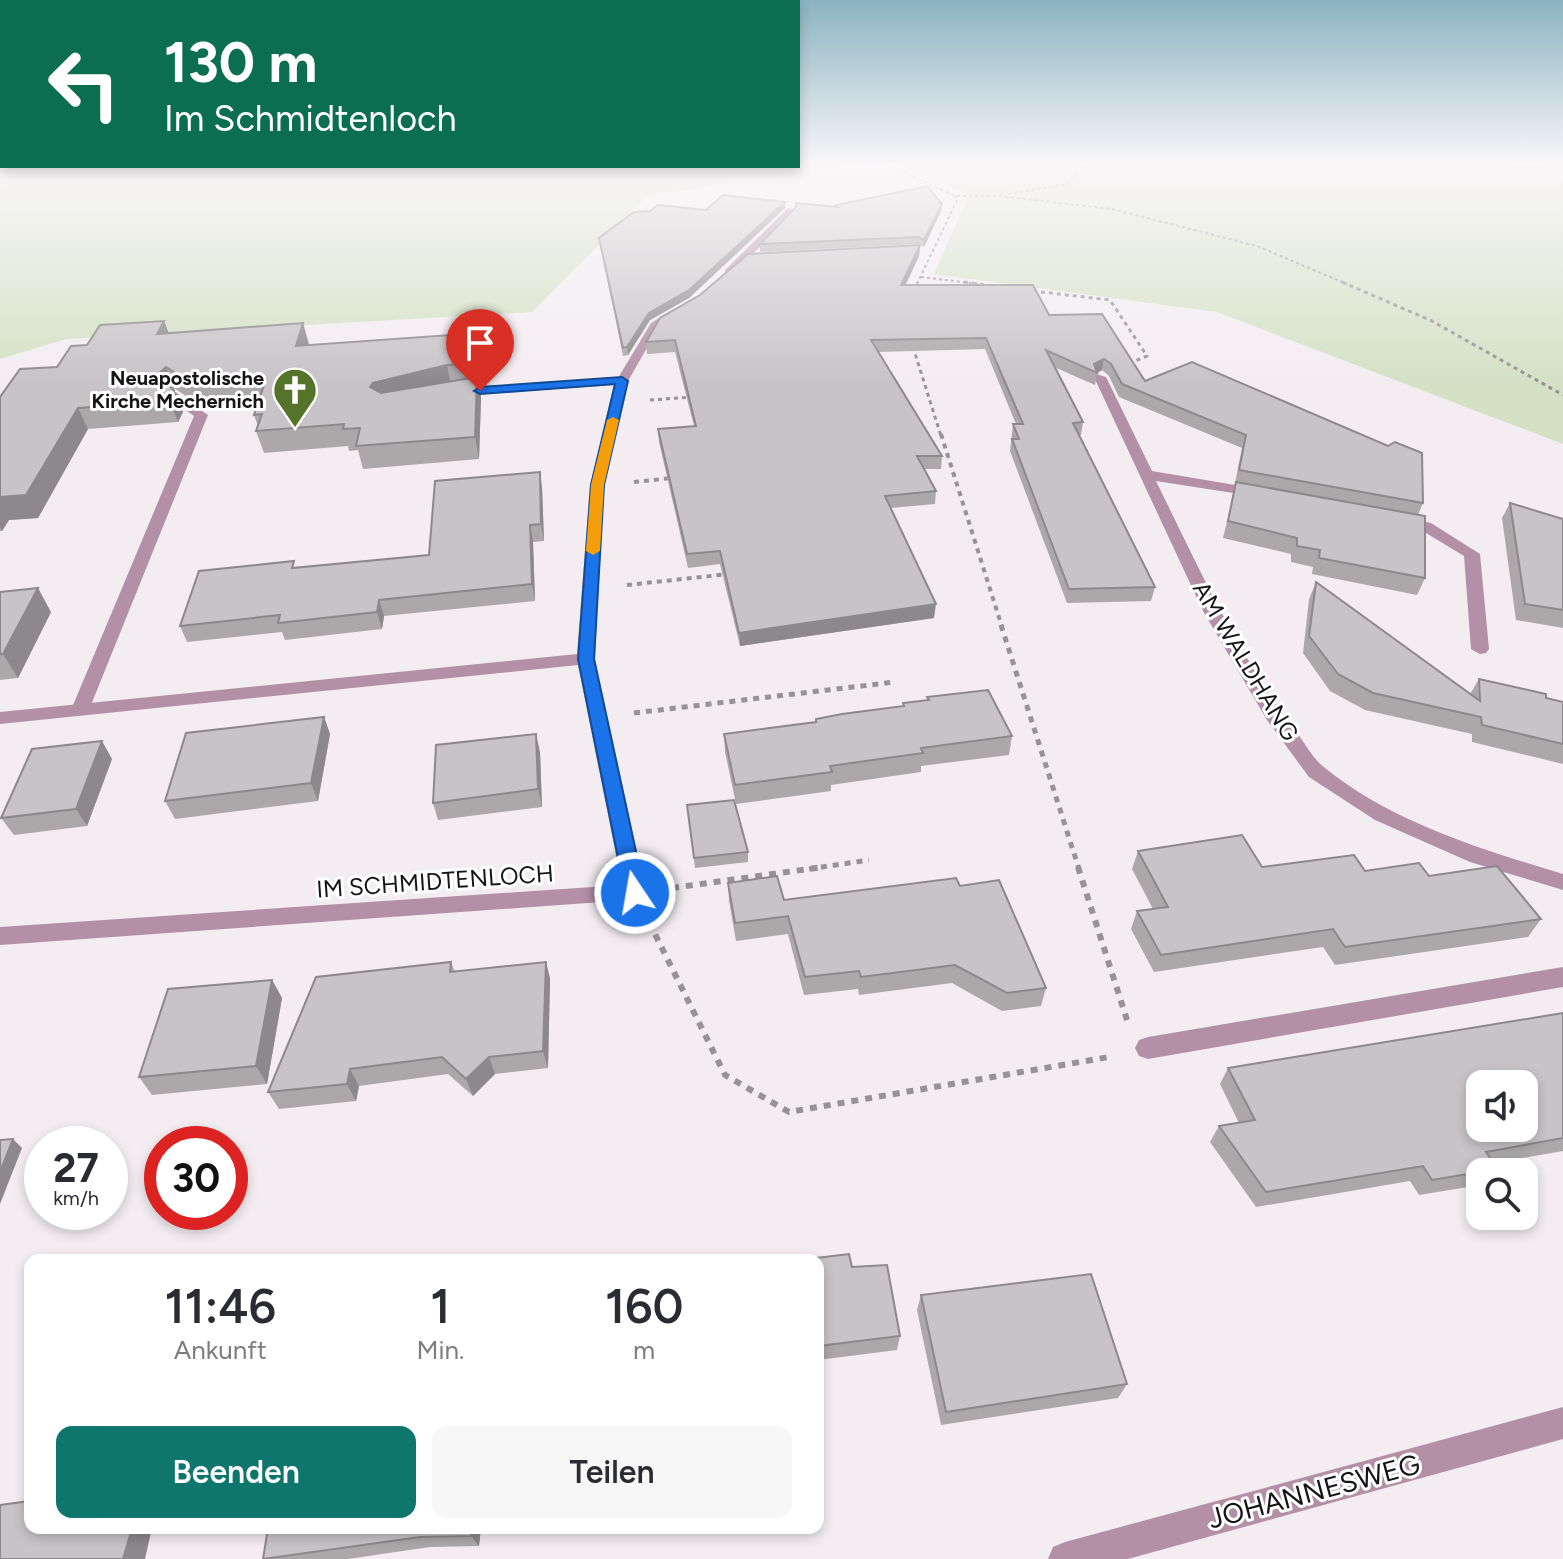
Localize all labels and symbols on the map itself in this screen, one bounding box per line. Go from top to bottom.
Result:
pin [446,309,514,391]
place label: Neuapostolische Kirche Mechernich [92,366,264,413]
church icon: Neuapostolische Kirche Mechernich [271,366,319,429]
street label: AM WALDHANG [1187,576,1305,746]
position arrow [593,851,677,935]
street label: IM SCHMIDTENLOCH [315,858,555,904]
speed limit sign: 30 [144,1126,248,1230]
street label: JOHANNESWEG [1204,1446,1424,1536]

